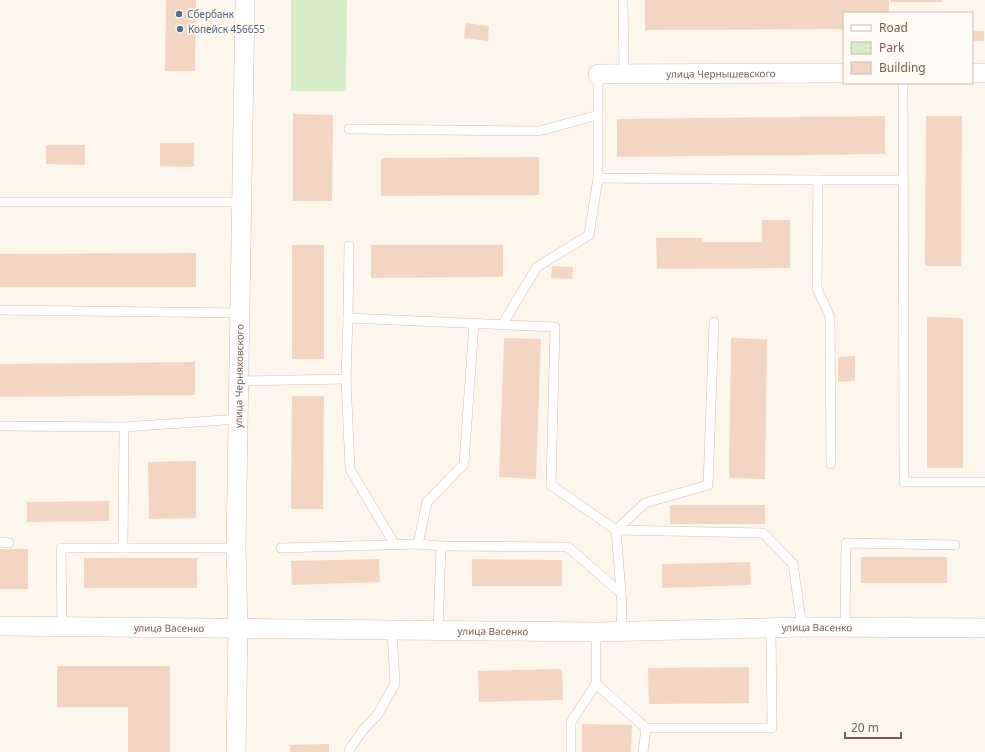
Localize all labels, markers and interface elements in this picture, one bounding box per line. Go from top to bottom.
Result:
place label: Сбербанк [187,7,235,21]
marker: Сбербанк [174,9,184,19]
legend [843,12,973,84]
text: Road [879,19,908,36]
place label: Копейск 456655 [188,22,265,36]
marker: Копейск 456655 [175,24,185,34]
text: Park [879,39,905,56]
text: Building [879,59,926,76]
street label: улица Чернышевского [666,66,776,81]
street label: улица Черняховского [231,324,247,428]
street label: улица Васенко [134,620,204,635]
street label: улица Васенко [781,620,852,634]
street label: улица Васенко [458,624,528,638]
scale bar [845,714,901,740]
text: 20 m [851,719,879,736]

